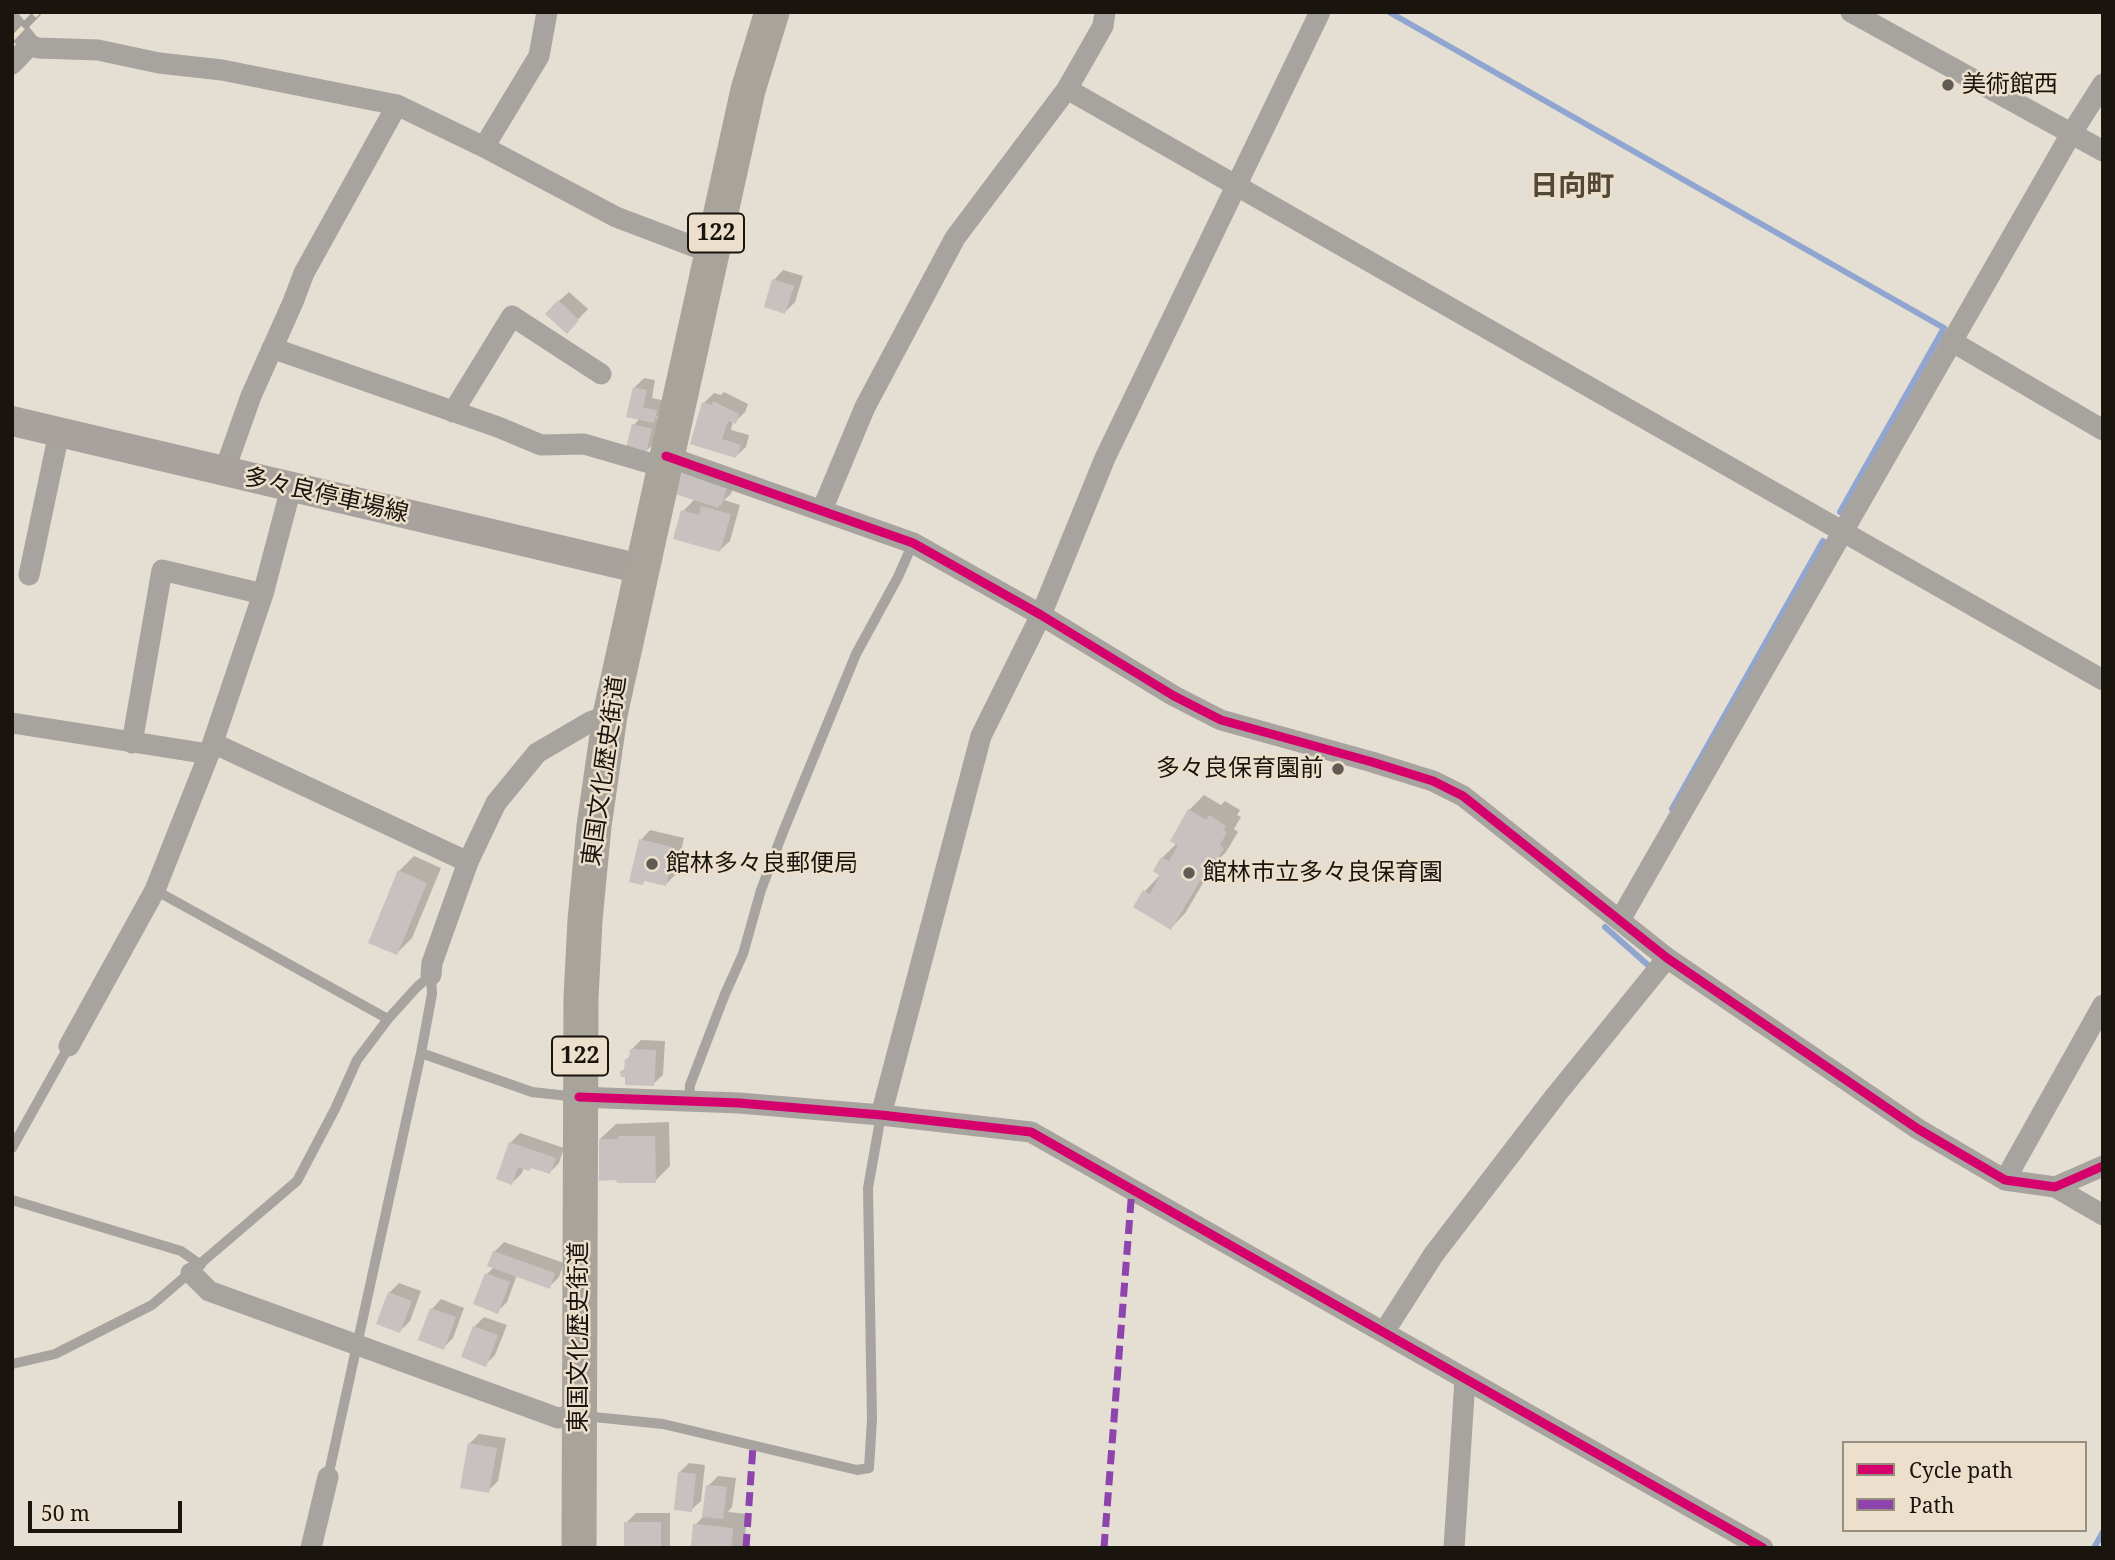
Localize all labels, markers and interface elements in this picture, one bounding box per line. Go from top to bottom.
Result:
place label: 美術館西 [1962,71,2058,99]
marker: 美術館西 [1940,77,1956,93]
district label: 日向町 [1530,170,1614,204]
road number: 122 [688,214,744,252]
street label: 多々良停車場線 [241,463,411,529]
street label: 東国文化歴史街道 [577,674,633,868]
place label: 多々良保育園前 [1156,755,1324,783]
marker: 多々良保育園前 [1330,761,1346,777]
place label: 館林多々良郵便局 [666,850,858,878]
marker: 館林多々良郵便局 [644,856,660,872]
place label: 館林市立多々良保育園 [1203,859,1443,887]
marker: 館林市立多々良保育園 [1181,865,1197,881]
road number: 122 [552,1036,608,1076]
street label: 東国文化歴史街道 [565,1241,593,1433]
legend [1842,1441,2087,1532]
text: Cycle path [1909,1456,2013,1484]
scale bar [32,1486,186,1530]
text: Path [1909,1491,1954,1519]
text: 50 m [41,1499,90,1527]

